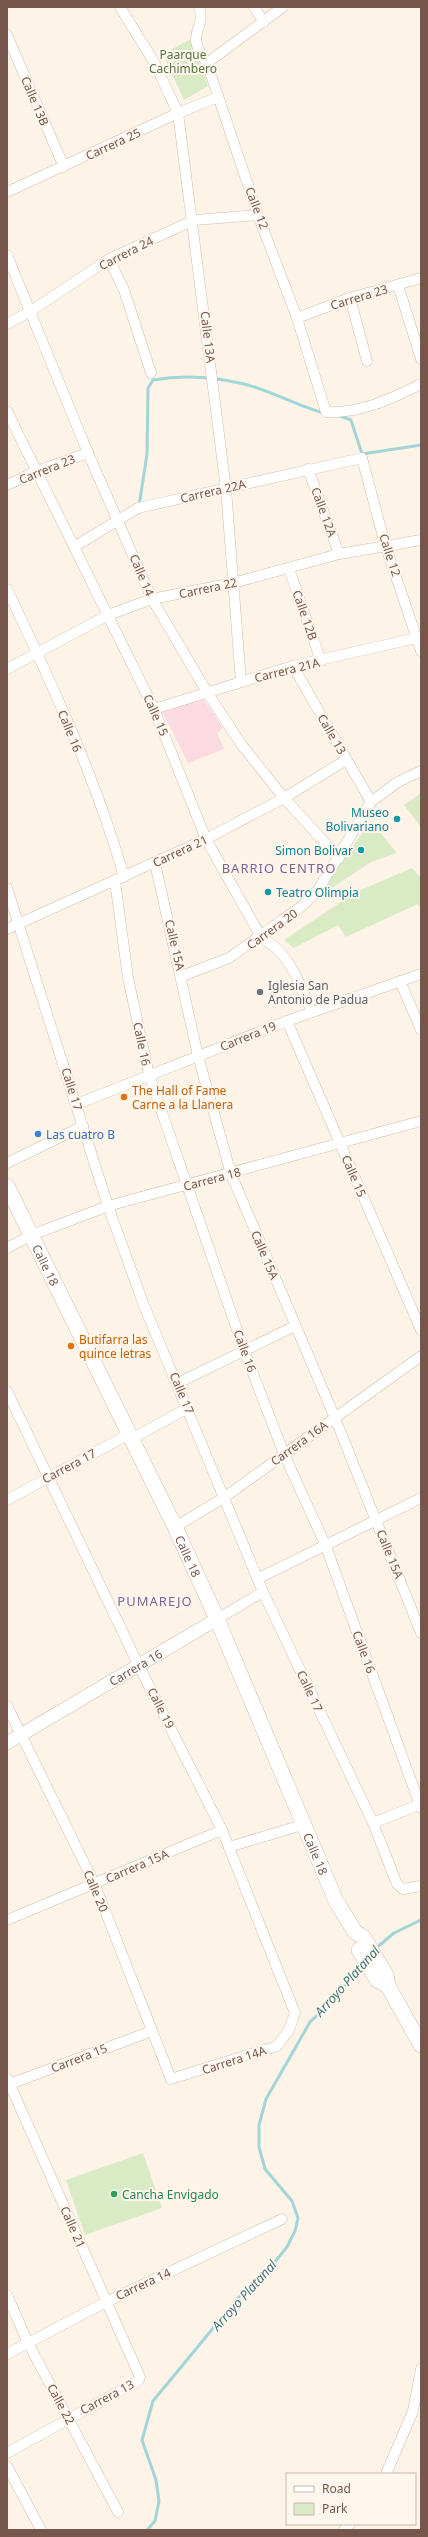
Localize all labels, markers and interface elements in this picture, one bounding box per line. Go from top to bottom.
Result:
park label: Paarque Cachimbero [149,46,217,77]
street label: Calle 13B [17,74,53,128]
street label: Carrera 25 [83,124,143,164]
street label: Calle 12 [241,184,273,232]
street label: Carrera 24 [96,232,156,274]
street label: Carrera 23 [328,280,390,314]
street label: Calle 13A [196,310,220,364]
street label: Carrera 23 [16,450,78,488]
street label: Carrera 22A [179,475,248,507]
street label: Calle 12A [307,485,341,540]
street label: Calle 12 [375,531,405,579]
street label: Calle 14 [126,551,158,599]
street label: Carrera 22 [177,574,239,602]
street label: Calle 12B [289,588,322,642]
street label: Carrera 21A [253,654,322,686]
street label: Calle 15 [139,691,173,739]
street label: Calle 16 [54,707,86,755]
street label: Calle 13 [314,711,350,757]
place label: Museo Bolivariano [325,804,389,835]
marker: Museo Bolivariano [392,814,402,824]
street label: Carrera 21 [150,831,210,871]
place label: Simon Bolivar [275,842,353,859]
marker: Simon Bolivar [356,845,366,855]
district label: BARRIO CENTRO [222,859,336,877]
place label: Teatro Olimpia [276,884,359,901]
marker: Teatro Olimpia [263,887,273,897]
street label: Carrera 20 [243,905,301,953]
street label: Calle 15A [161,918,189,972]
place label: Iglesia San Antonio de Padua [268,977,368,1008]
marker: Iglesia San Antonio de Padua [255,987,265,997]
street label: Carrera 19 [217,1017,279,1055]
street label: Calle 16 [129,1021,155,1067]
street label: Calle 17 [57,1065,87,1113]
place label: The Hall of Fame Carne a la Llanera [132,1082,233,1113]
marker: The Hall of Fame Carne a la Llanera [119,1092,129,1102]
place label: Las cuatro B [46,1126,115,1143]
marker: Las cuatro B [33,1129,43,1139]
street label: Calle 15 [338,1152,370,1200]
street label: Carrera 18 [181,1163,243,1195]
street label: Calle 15A [247,1228,283,1282]
street label: Calle 18 [28,1241,63,1289]
street label: Calle 16 [229,1327,261,1375]
place label: Butifarra las quince letras [79,1331,152,1362]
marker: Butifarra las quince letras [66,1341,76,1351]
street label: Calle 17 [166,1369,198,1417]
street label: Carrera 16A [267,1416,331,1469]
street label: Carrera 17 [39,1445,99,1487]
street label: Calle 15A [372,1527,408,1582]
street label: Calle 18 [171,1532,205,1580]
district label: PUMAREJO [117,1592,193,1610]
street label: Calle 16 [348,1628,380,1676]
street label: Carrera 16 [106,1645,165,1690]
street label: Calle 17 [293,1667,327,1715]
street label: Calle 19 [143,1684,179,1732]
street label: Calle 18 [300,1830,333,1877]
street label: Carrera 15A [103,1845,171,1887]
street label: Calle 20 [80,1867,112,1915]
water label: Arroyo Platanal [310,1941,384,2021]
street label: Carrera 15 [48,2039,110,2077]
street label: Carrera 14A [200,2042,269,2078]
place label: Cancha Envigado [122,2186,219,2203]
marker: Cancha Envigado [109,2189,119,2199]
street label: Calle 21 [56,2203,90,2251]
water label: Arroyo Platanal [207,2255,281,2335]
street label: Carrera 14 [113,2264,173,2304]
street label: Carrera 13 [77,2376,137,2418]
street label: Calle 22 [43,2381,79,2428]
legend [286,2473,416,2525]
text: Road [322,2480,351,2497]
text: Park [322,2500,348,2517]

